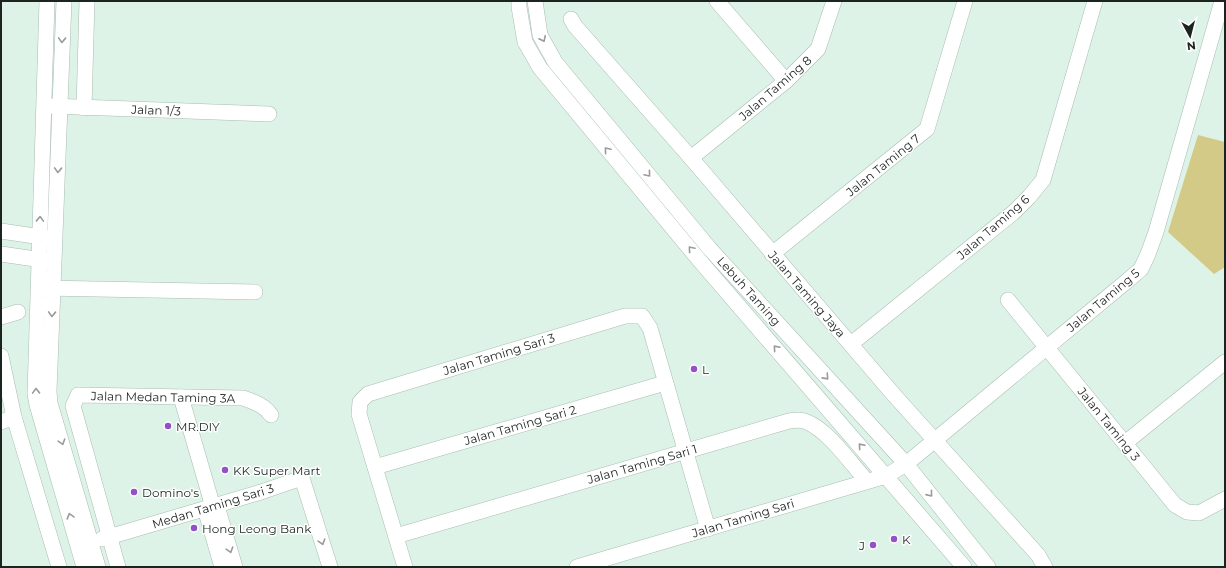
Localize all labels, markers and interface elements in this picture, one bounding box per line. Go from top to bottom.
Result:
north arrow [1170,16,1210,56]
one-way arrow [538,35,546,42]
one-way arrow [58,37,67,43]
text: N [1186,38,1196,53]
street label: Jalan Taming 8 [735,52,815,124]
street label: Jalan 1/3 [130,102,181,118]
street label: Jalan Taming 7 [842,131,923,200]
one-way arrow [605,147,612,154]
one-way arrow [53,167,62,173]
one-way arrow [644,169,651,177]
street label: Jalan Taming 6 [953,191,1032,263]
one-way arrow [35,216,44,222]
one-way arrow [688,247,695,254]
street label: Jalan Taming Jaya [765,247,849,340]
street label: Lebuh Taming [714,253,784,329]
street label: Jalan Taming 5 [1063,265,1143,335]
one-way arrow [47,311,56,317]
street label: Jalan Taming Sari 3 [440,330,557,378]
one-way arrow [773,345,780,353]
place label: L [702,362,709,377]
marker: L [689,364,699,374]
one-way arrow [822,372,829,380]
street label: Jalan Taming 3 [1074,383,1143,464]
one-way arrow [31,388,40,394]
street label: Jalan Medan Taming 3A [90,388,236,406]
street label: Jalan Taming Sari 2 [461,402,578,448]
place label: MR.DIY [176,419,220,434]
marker: MR.DIY [163,421,173,431]
one-way arrow [57,438,66,445]
street label: Jalan Taming Sari 1 [584,441,699,487]
one-way arrow [858,443,865,451]
place label: KK Super Mart [233,463,321,478]
marker: KK Super Mart [220,465,230,475]
street label: Medan Taming Sari 3 [150,480,276,532]
place label: Domino's [142,485,199,500]
marker: Domino's [129,487,139,497]
one-way arrow [925,490,932,497]
street label: Jalan Taming Sari [689,495,796,541]
one-way arrow [66,513,75,520]
place label: Hong Leong Bank [202,521,312,536]
marker: Hong Leong Bank [189,523,199,533]
place label: K [902,532,911,547]
marker: K [889,534,899,544]
one-way arrow [317,538,326,545]
place label: J [858,538,865,553]
marker: J [868,540,878,550]
one-way arrow [225,546,234,553]

